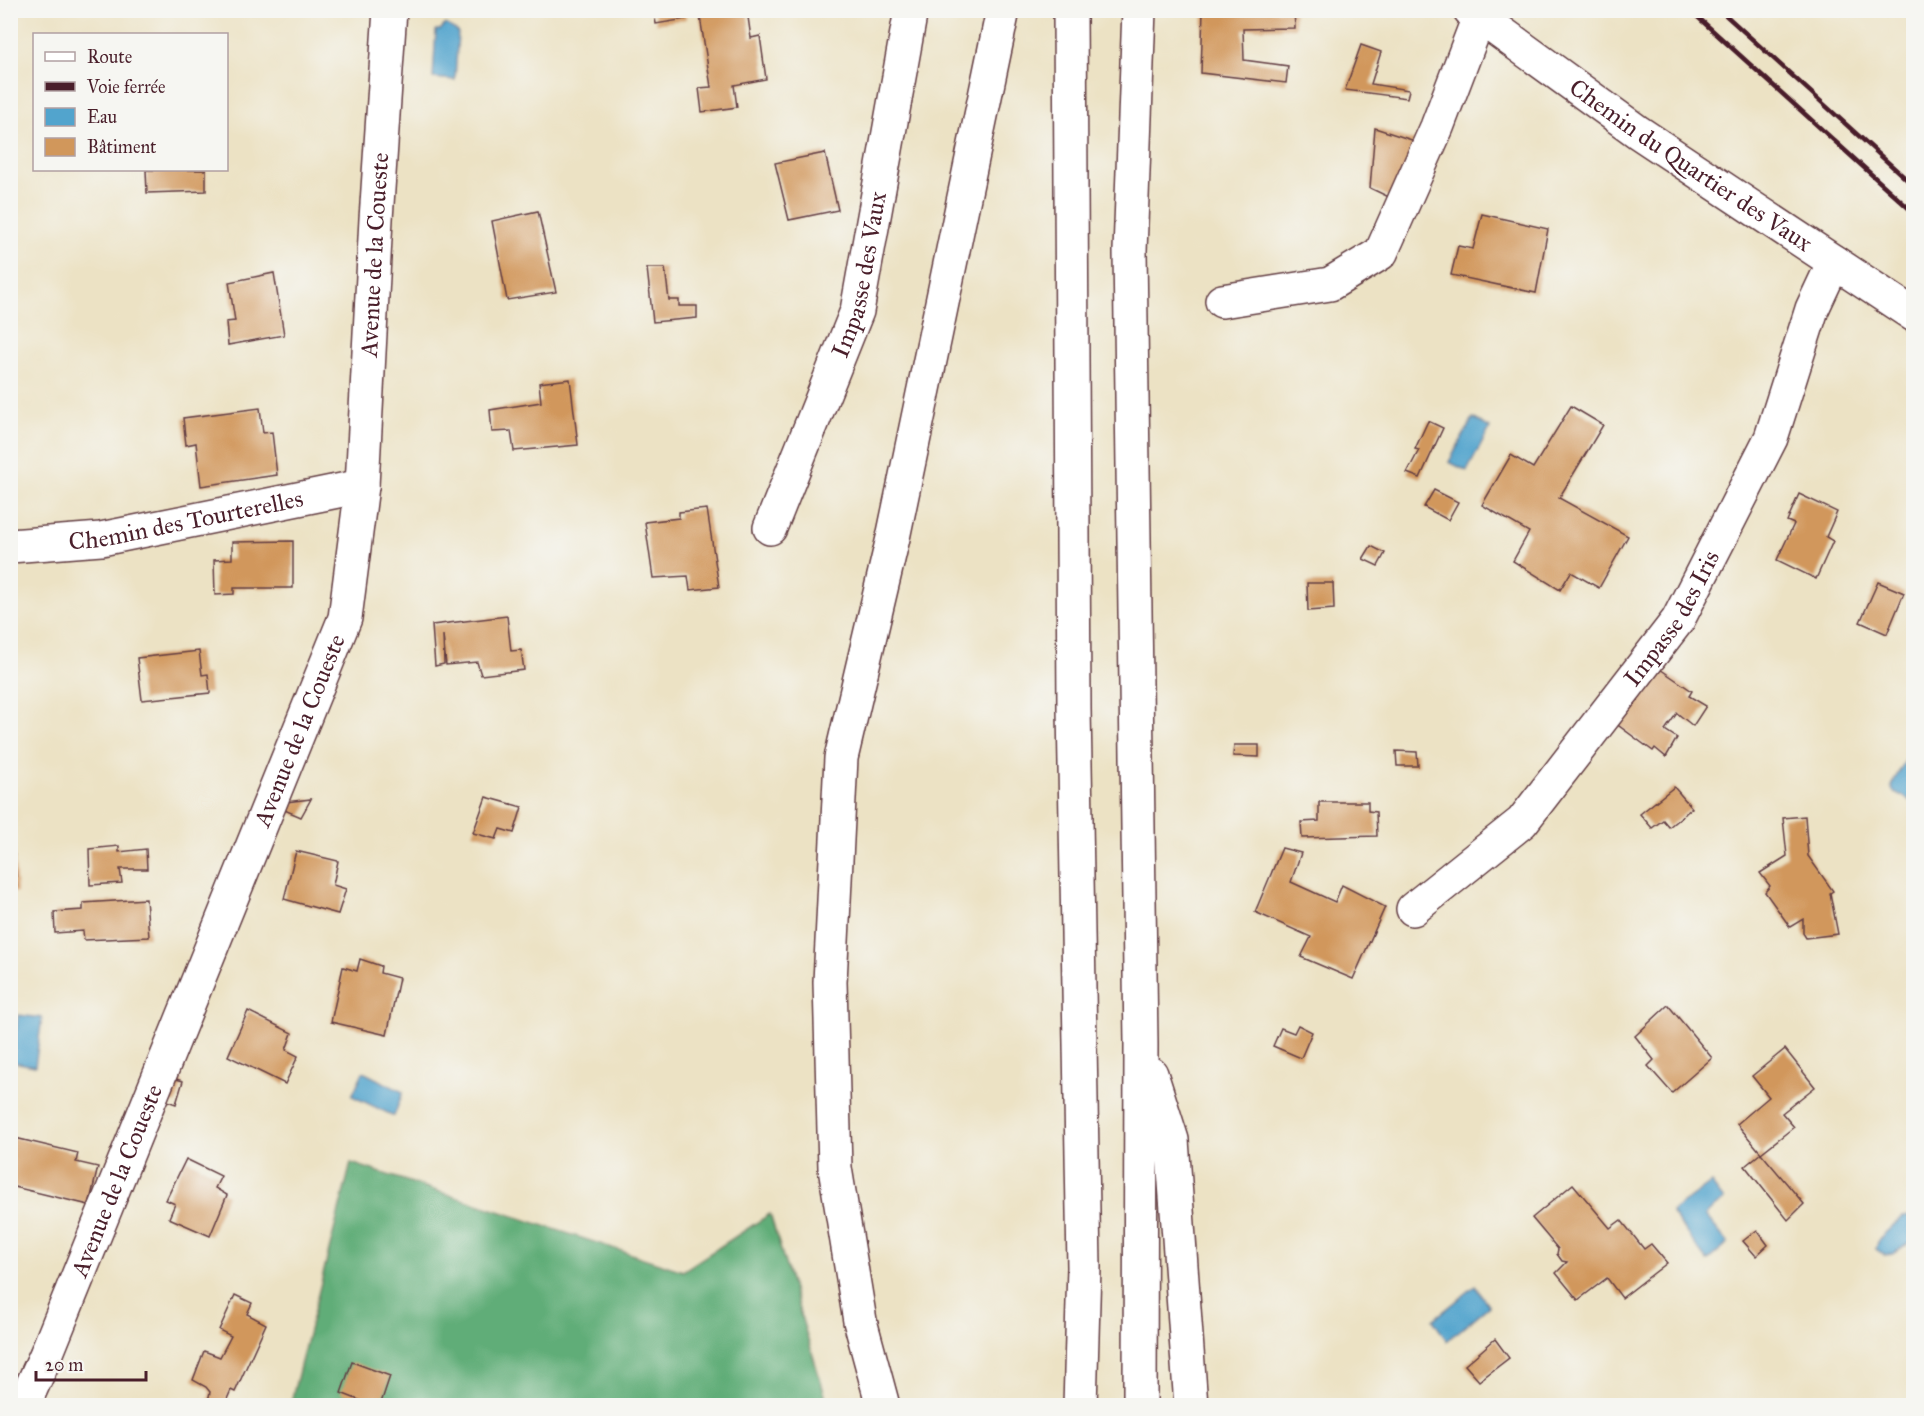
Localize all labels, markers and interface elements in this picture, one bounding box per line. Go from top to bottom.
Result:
legend [33,33,228,171]
text: Route [87,46,132,68]
street label: Chemin du Quartier des Vaux [1563,72,1818,258]
text: Voie ferrée [86,76,166,98]
text: Eau [87,106,117,128]
text: Bâtiment [87,136,157,158]
street label: Avenue de la Coueste [354,151,395,359]
street label: Impasse des Vaux [825,189,893,362]
street label: Chemin des Tourterelles [68,483,306,556]
street label: Impasse des Iris [1617,545,1726,692]
street label: Avenue de la Coueste [247,630,352,832]
street label: Avenue de la Coueste [64,1080,169,1282]
scale bar [36,1344,146,1382]
text: 20 m [45,1354,83,1376]

